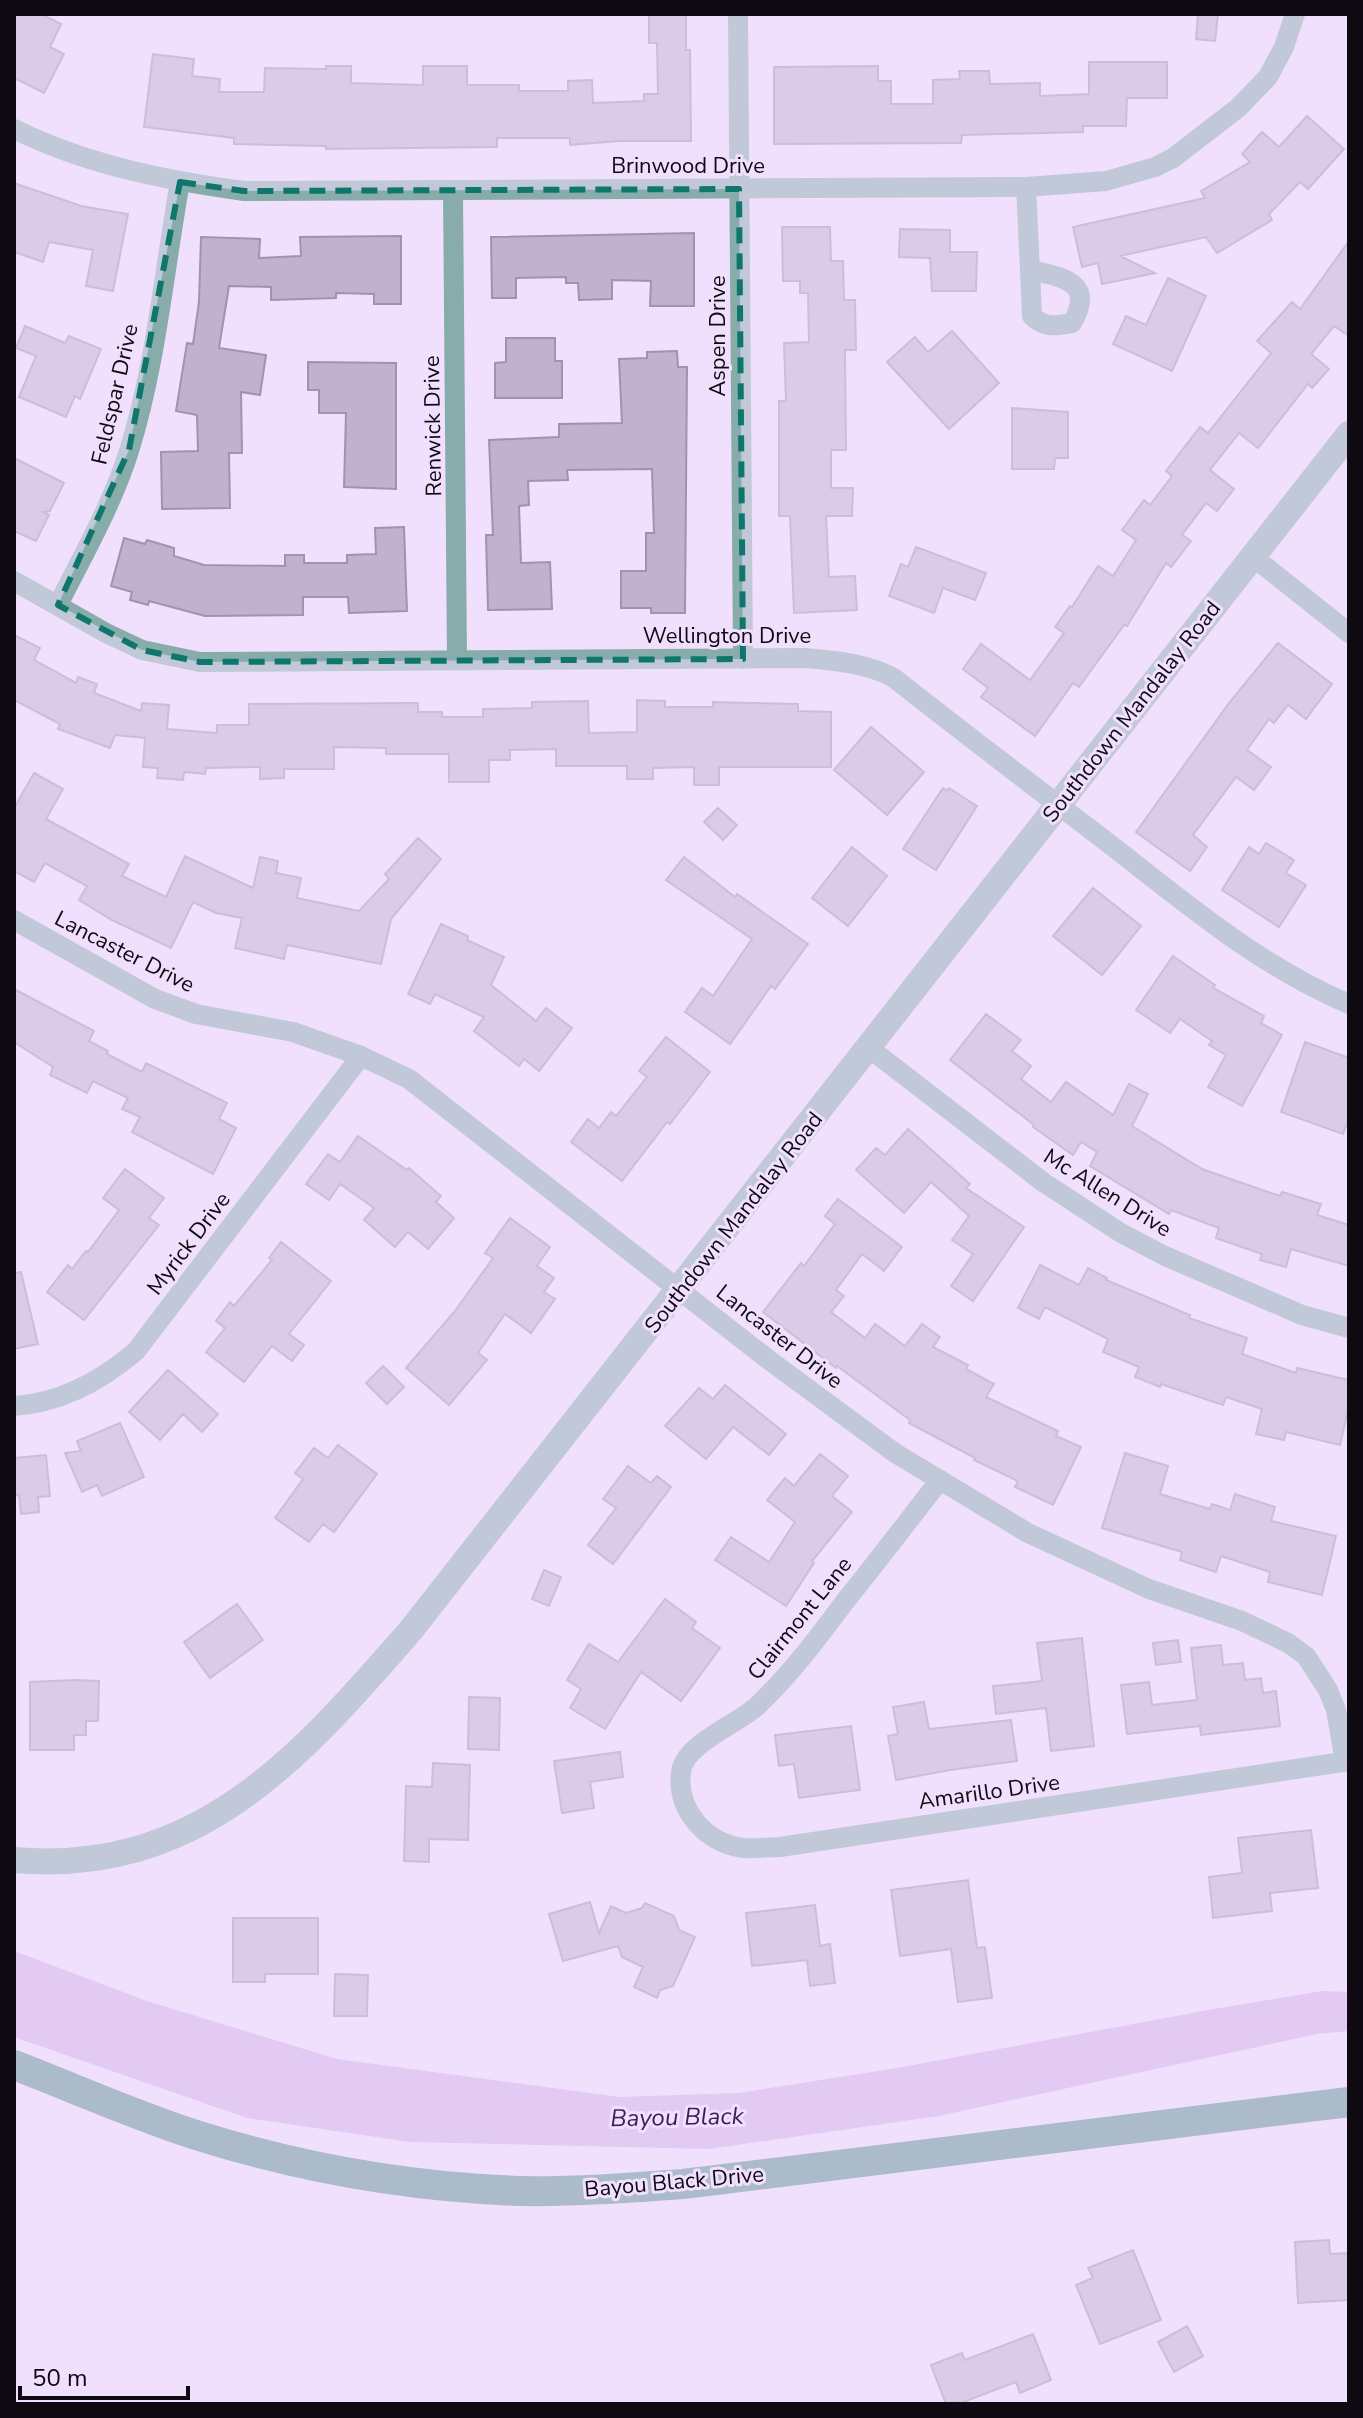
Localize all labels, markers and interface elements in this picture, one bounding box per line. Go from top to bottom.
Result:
street label: Brinwood Drive [611,151,765,181]
street label: Aspen Drive [703,275,733,397]
street label: Feldspar Drive [84,321,146,467]
street label: Renwick Drive [417,355,449,497]
street label: Southdown Mandalay Road [1036,595,1228,829]
street label: Wellington Drive [643,621,811,651]
street label: Lancaster Drive [49,904,200,1000]
street label: Southdown Mandalay Road [638,1106,830,1340]
street label: Mc Allen Drive [1038,1142,1177,1244]
street label: Myrick Drive [140,1186,238,1301]
street label: Lancaster Drive [710,1278,849,1396]
street label: Clairmont Lane [741,1551,859,1687]
street label: Amarillo Drive [916,1767,1062,1817]
water label: Bayou Black [610,2100,745,2134]
street label: Bayou Black Drive [583,2159,765,2205]
scale bar [20,2350,188,2400]
text: 50 m [32,2362,88,2394]

